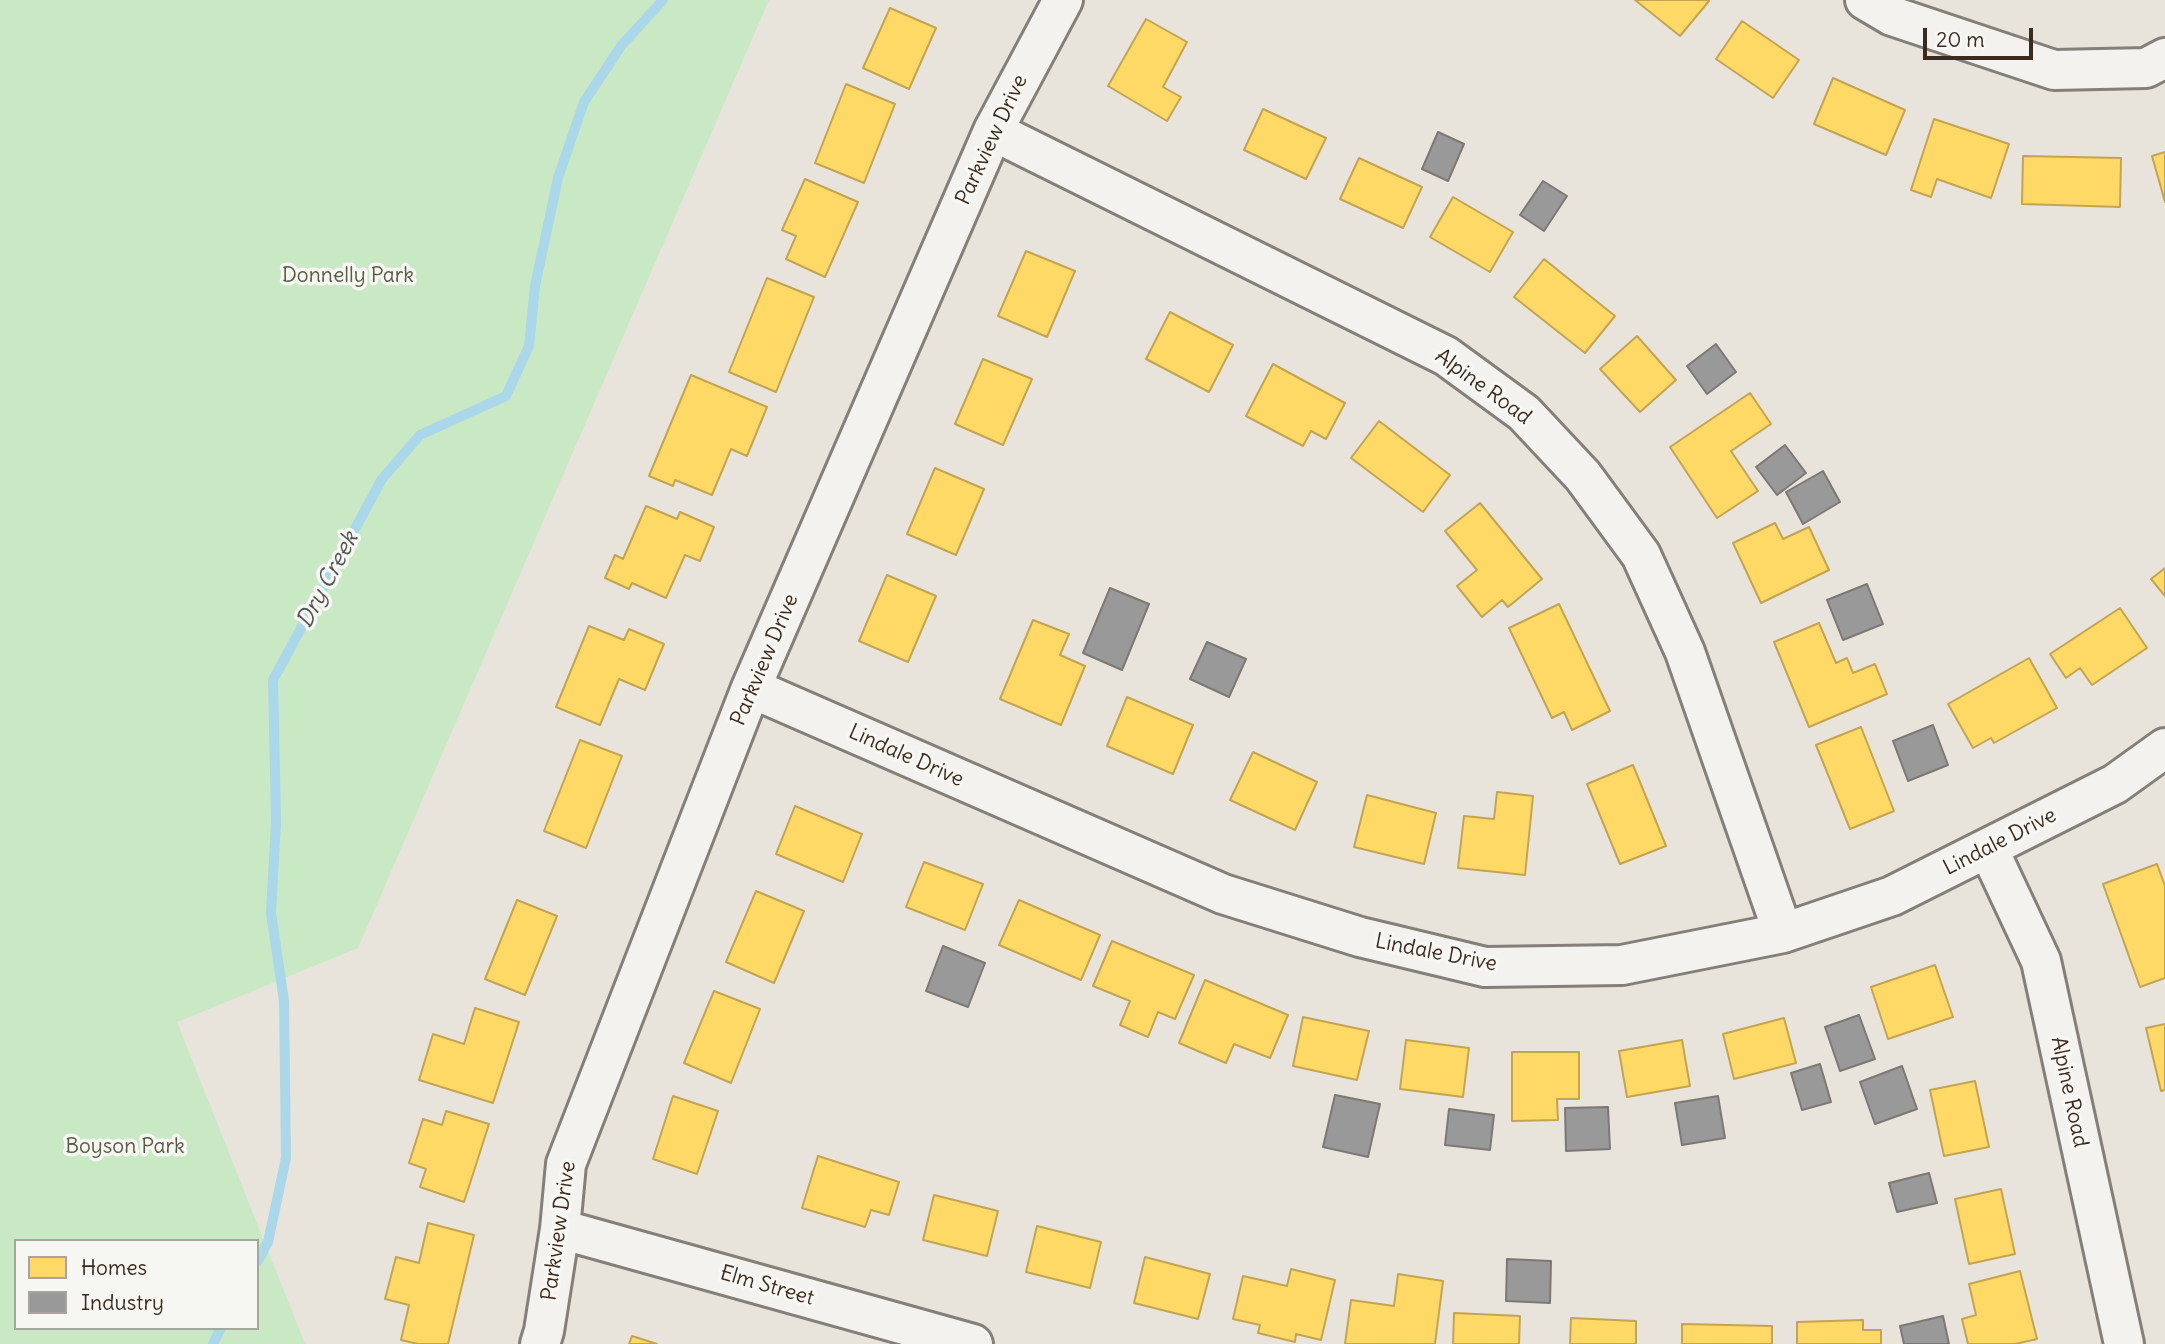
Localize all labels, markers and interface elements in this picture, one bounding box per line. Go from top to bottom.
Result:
scale bar [1927,14,2037,58]
text: 20 m [1936,26,1985,53]
street label: Parkview Drive [951,71,1033,209]
park label: Donnelly Park [282,263,414,289]
street label: Alpine Road [1430,344,1536,430]
water label: Dry Creek [291,527,365,633]
street label: Parkview Drive [726,590,804,730]
street label: Lindale Drive [845,719,967,793]
street label: Lindale Drive [1939,803,2061,881]
street label: Lindale Drive [1373,929,1499,977]
street label: Alpine Road [2045,1034,2093,1150]
park label: Boyson Park [65,1134,185,1160]
street label: Parkview Drive [537,1160,581,1302]
legend [14,1239,259,1330]
text: Homes [81,1254,147,1281]
street label: Elm Street [717,1261,817,1311]
text: Industry [81,1289,164,1316]

